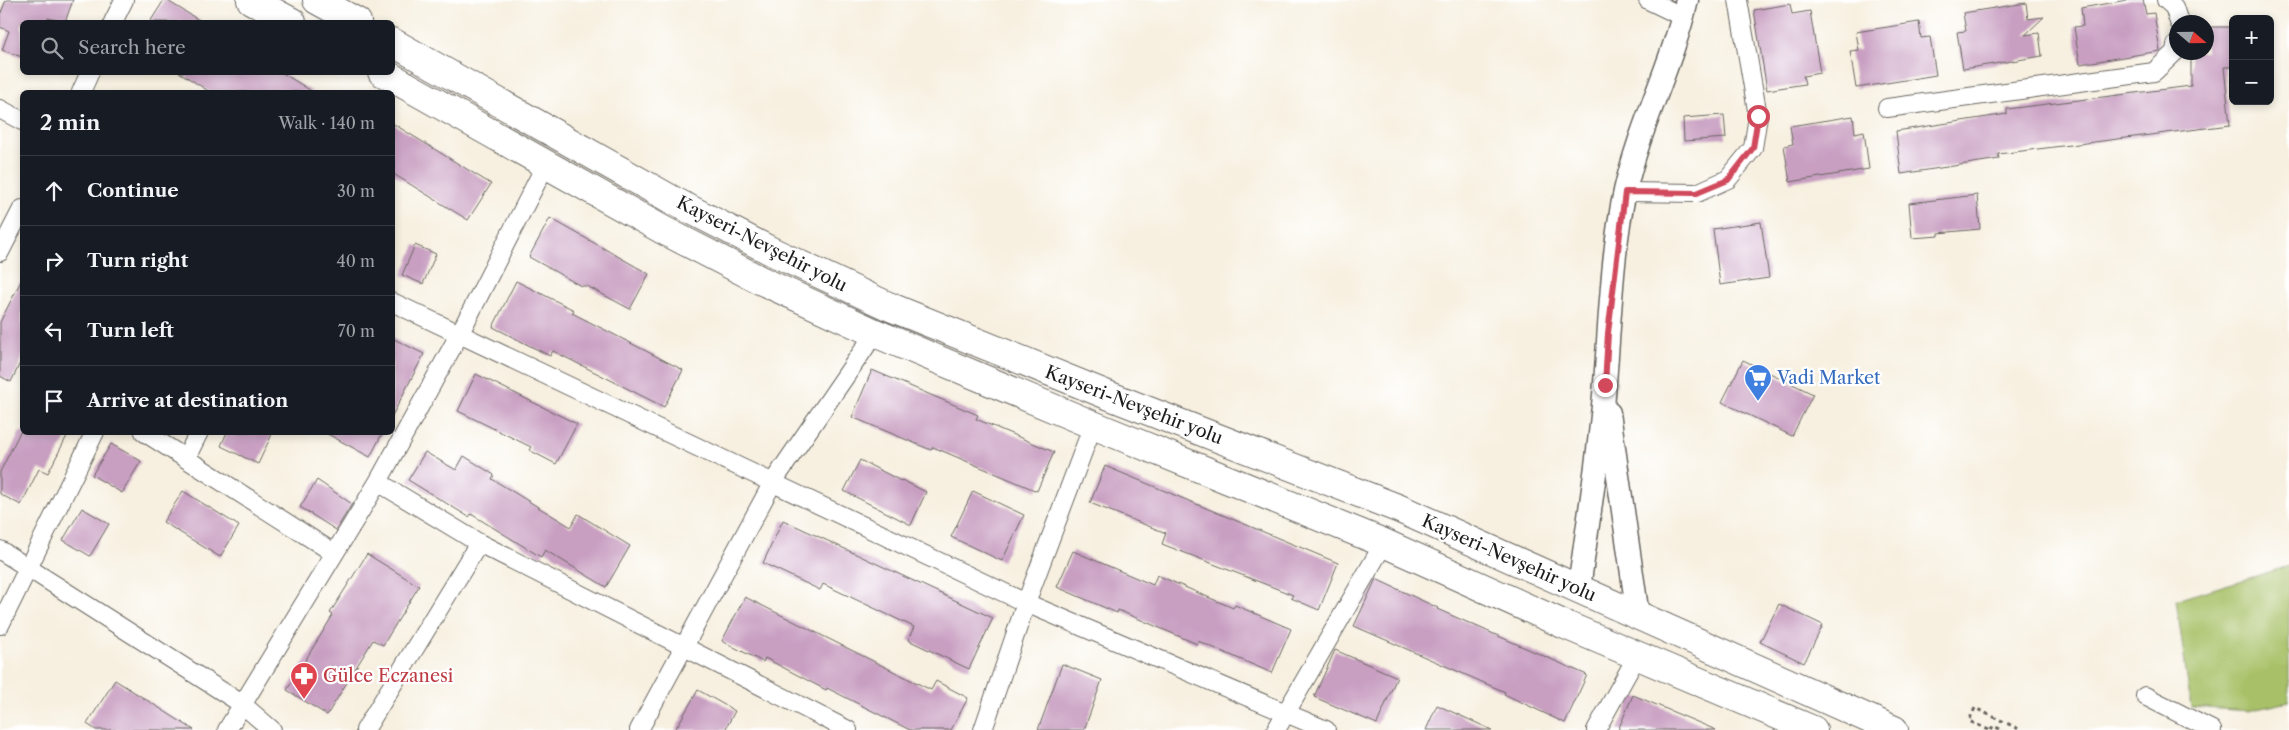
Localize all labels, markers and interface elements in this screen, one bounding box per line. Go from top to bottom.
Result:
north arrow [2169,15,2214,60]
map controls [2229,15,2274,105]
button: + [2229,15,2274,60]
search box [20,20,395,75]
icon: search [38,34,66,62]
text: Search here [78,36,186,59]
button: − [2229,60,2274,105]
route start [1747,105,1770,128]
text: 2 min [40,110,100,135]
text: Walk · 140 m [278,113,375,133]
icon: ahead [40,177,68,205]
text: Continue [87,179,179,202]
text: 30 m [337,181,375,201]
street label: Kayseri-Nevşehir yolu [673,191,851,297]
icon: right [40,247,68,275]
text: Turn right [87,249,188,272]
text: 40 m [336,251,375,271]
icon: left [40,317,68,345]
text: Turn left [87,319,174,342]
text: 70 m [338,321,375,341]
street label: Kayseri-Nevşehir yolu [1042,361,1226,449]
supermarket icon: Vadi Market [1743,363,1773,402]
place label: Vadi Market [1776,367,1881,389]
route end [1594,374,1617,397]
icon: arrive [40,387,68,415]
text: Arrive at destination [87,389,288,412]
street label: Kayseri-Nevşehir yolu [1418,510,1600,606]
pharmacy icon: Gülce Eczanesi [289,661,319,700]
place label: Gülce Eczanesi [323,665,454,687]

